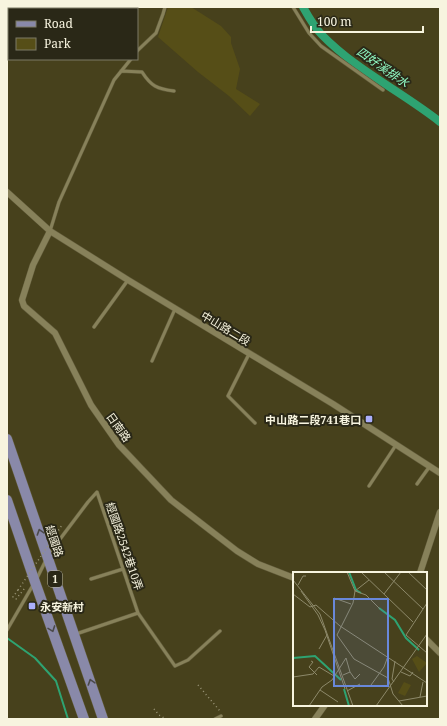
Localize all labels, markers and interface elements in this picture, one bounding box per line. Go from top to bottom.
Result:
legend [8,8,138,60]
scale bar [311,8,423,34]
text: 100 m [317,13,352,30]
text: Road [44,15,74,32]
text: Park [44,35,72,52]
water label: 四好溪排水 [354,43,413,92]
street label: 中山路二段 [199,307,253,349]
street label: 日南路 [103,409,135,445]
place label: 中山路二段741巷口 [265,412,361,427]
marker: 中山路二段741巷口 [364,414,374,424]
street label: 經國路2542巷10弄 [103,500,147,592]
street label: 經國路 [43,523,67,559]
one-way arrow [36,529,44,536]
road number: 1 [48,571,62,587]
inset map [293,572,427,706]
place label: 永安新村 [40,599,84,614]
marker: 永安新村 [27,601,37,611]
one-way arrow [47,625,55,632]
one-way arrow [87,679,95,686]

